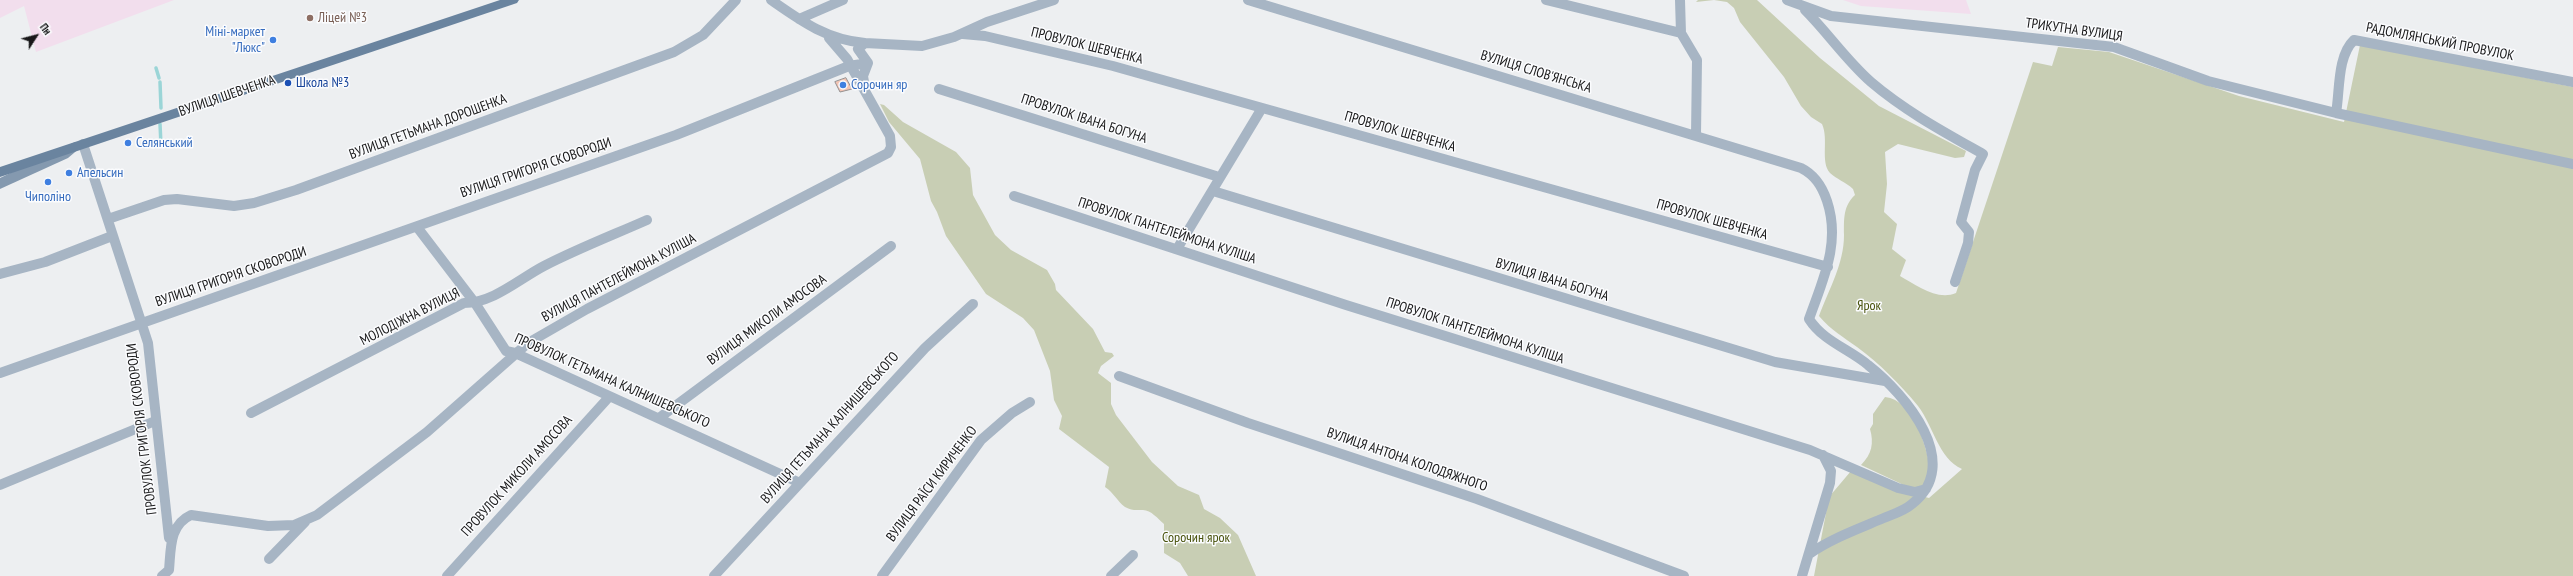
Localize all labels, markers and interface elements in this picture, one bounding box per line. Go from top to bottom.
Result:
place label: Ліцей №3 [318,10,367,26]
marker: Ліцей №3 [305,13,315,23]
street label: ТРИКУТНА ВУЛИЦЯ [2024,15,2124,45]
north arrow [16,16,56,56]
street label: РАДОМЛЯНСЬКИЙ ПРОВУЛОК [2365,19,2515,65]
text: Пн [37,21,55,37]
place label: Міні-маркет "Люкс" [205,24,265,56]
street label: ПРОВУЛОК ШЕВЧЕНКА [1029,24,1145,68]
marker: Міні-маркет "Люкс" [268,35,278,45]
street label: ВУЛИЦЯ СЛОВ'ЯНСЬКА [1479,47,1593,97]
street label: ВУЛИЦЯ ШЕВЧЕНКА [177,72,277,120]
place label: Школа №3 [296,75,349,91]
place label: Сорочин яр [851,77,907,93]
marker: Школа №3 [283,78,293,88]
marker: Сорочин яр [838,80,848,90]
street label: ВУЛИЦЯ ГЕТЬМАНА ДОРОШЕНКА [347,91,509,163]
street label: ПРОВУЛОК ІВАНА БОГУНА [1019,91,1149,147]
street label: ПРОВУЛОК ШЕВЧЕНКА [1343,108,1457,156]
street label: ВУЛИЦЯ ГРИГОРІЯ СКОВОРОДИ [458,134,614,202]
place label: Селянський [136,135,193,151]
marker: Селянський [123,138,133,148]
place label: Апельсин [77,165,123,181]
marker: Апельсин [64,168,74,178]
marker: Чиполіно [43,177,53,187]
place label: Чиполіно [25,189,71,205]
street label: ПРОВУЛОК ПАНТЕЛЕЙМОНА КУЛІША [1076,194,1258,268]
street label: ПРОВУЛОК ШЕВЧЕНКА [1655,196,1769,244]
street label: ВУЛИЦЯ ПАНТЕЛЕЙМОНА КУЛІША [539,230,699,326]
street label: ВУЛИЦЯ ГРИГОРІЯ СКОВОРОДИ [153,243,309,311]
street label: ВУЛИЦЯ ІВАНА БОГУНА [1493,255,1611,305]
street label: ВУЛИЦЯ МИКОЛИ АМОСОВА [704,271,830,369]
street label: МОЛОДІЖНА ВУЛИЦЯ [357,285,463,349]
street label: ПРОВУЛОК ПАНТЕЛЕЙМОНА КУЛІША [1384,294,1566,368]
park label: Ярок [1857,298,1881,314]
street label: ПРОВУЛОК ГЕТЬМАНА КАЛНИШЕВСЬКОГО [512,330,712,432]
street label: ПРОВУЛОК ГРИГОРІЯ СКОВОРОДИ [123,342,161,516]
street label: ВУЛИЦЯ ГЕТЬМАНА КАЛНИШЕВСЬКОГО [757,349,903,507]
street label: ПРОВУЛОК МИКОЛИ АМОСОВА [458,412,576,540]
street label: ВУЛИЦЯ РАЇСИ КИРИЧЕНКО [883,423,981,545]
street label: ВУЛИЦЯ АНТОНА КОЛОДЯЖНОГО [1325,425,1489,495]
park label: Сорочин ярок [1162,530,1230,546]

